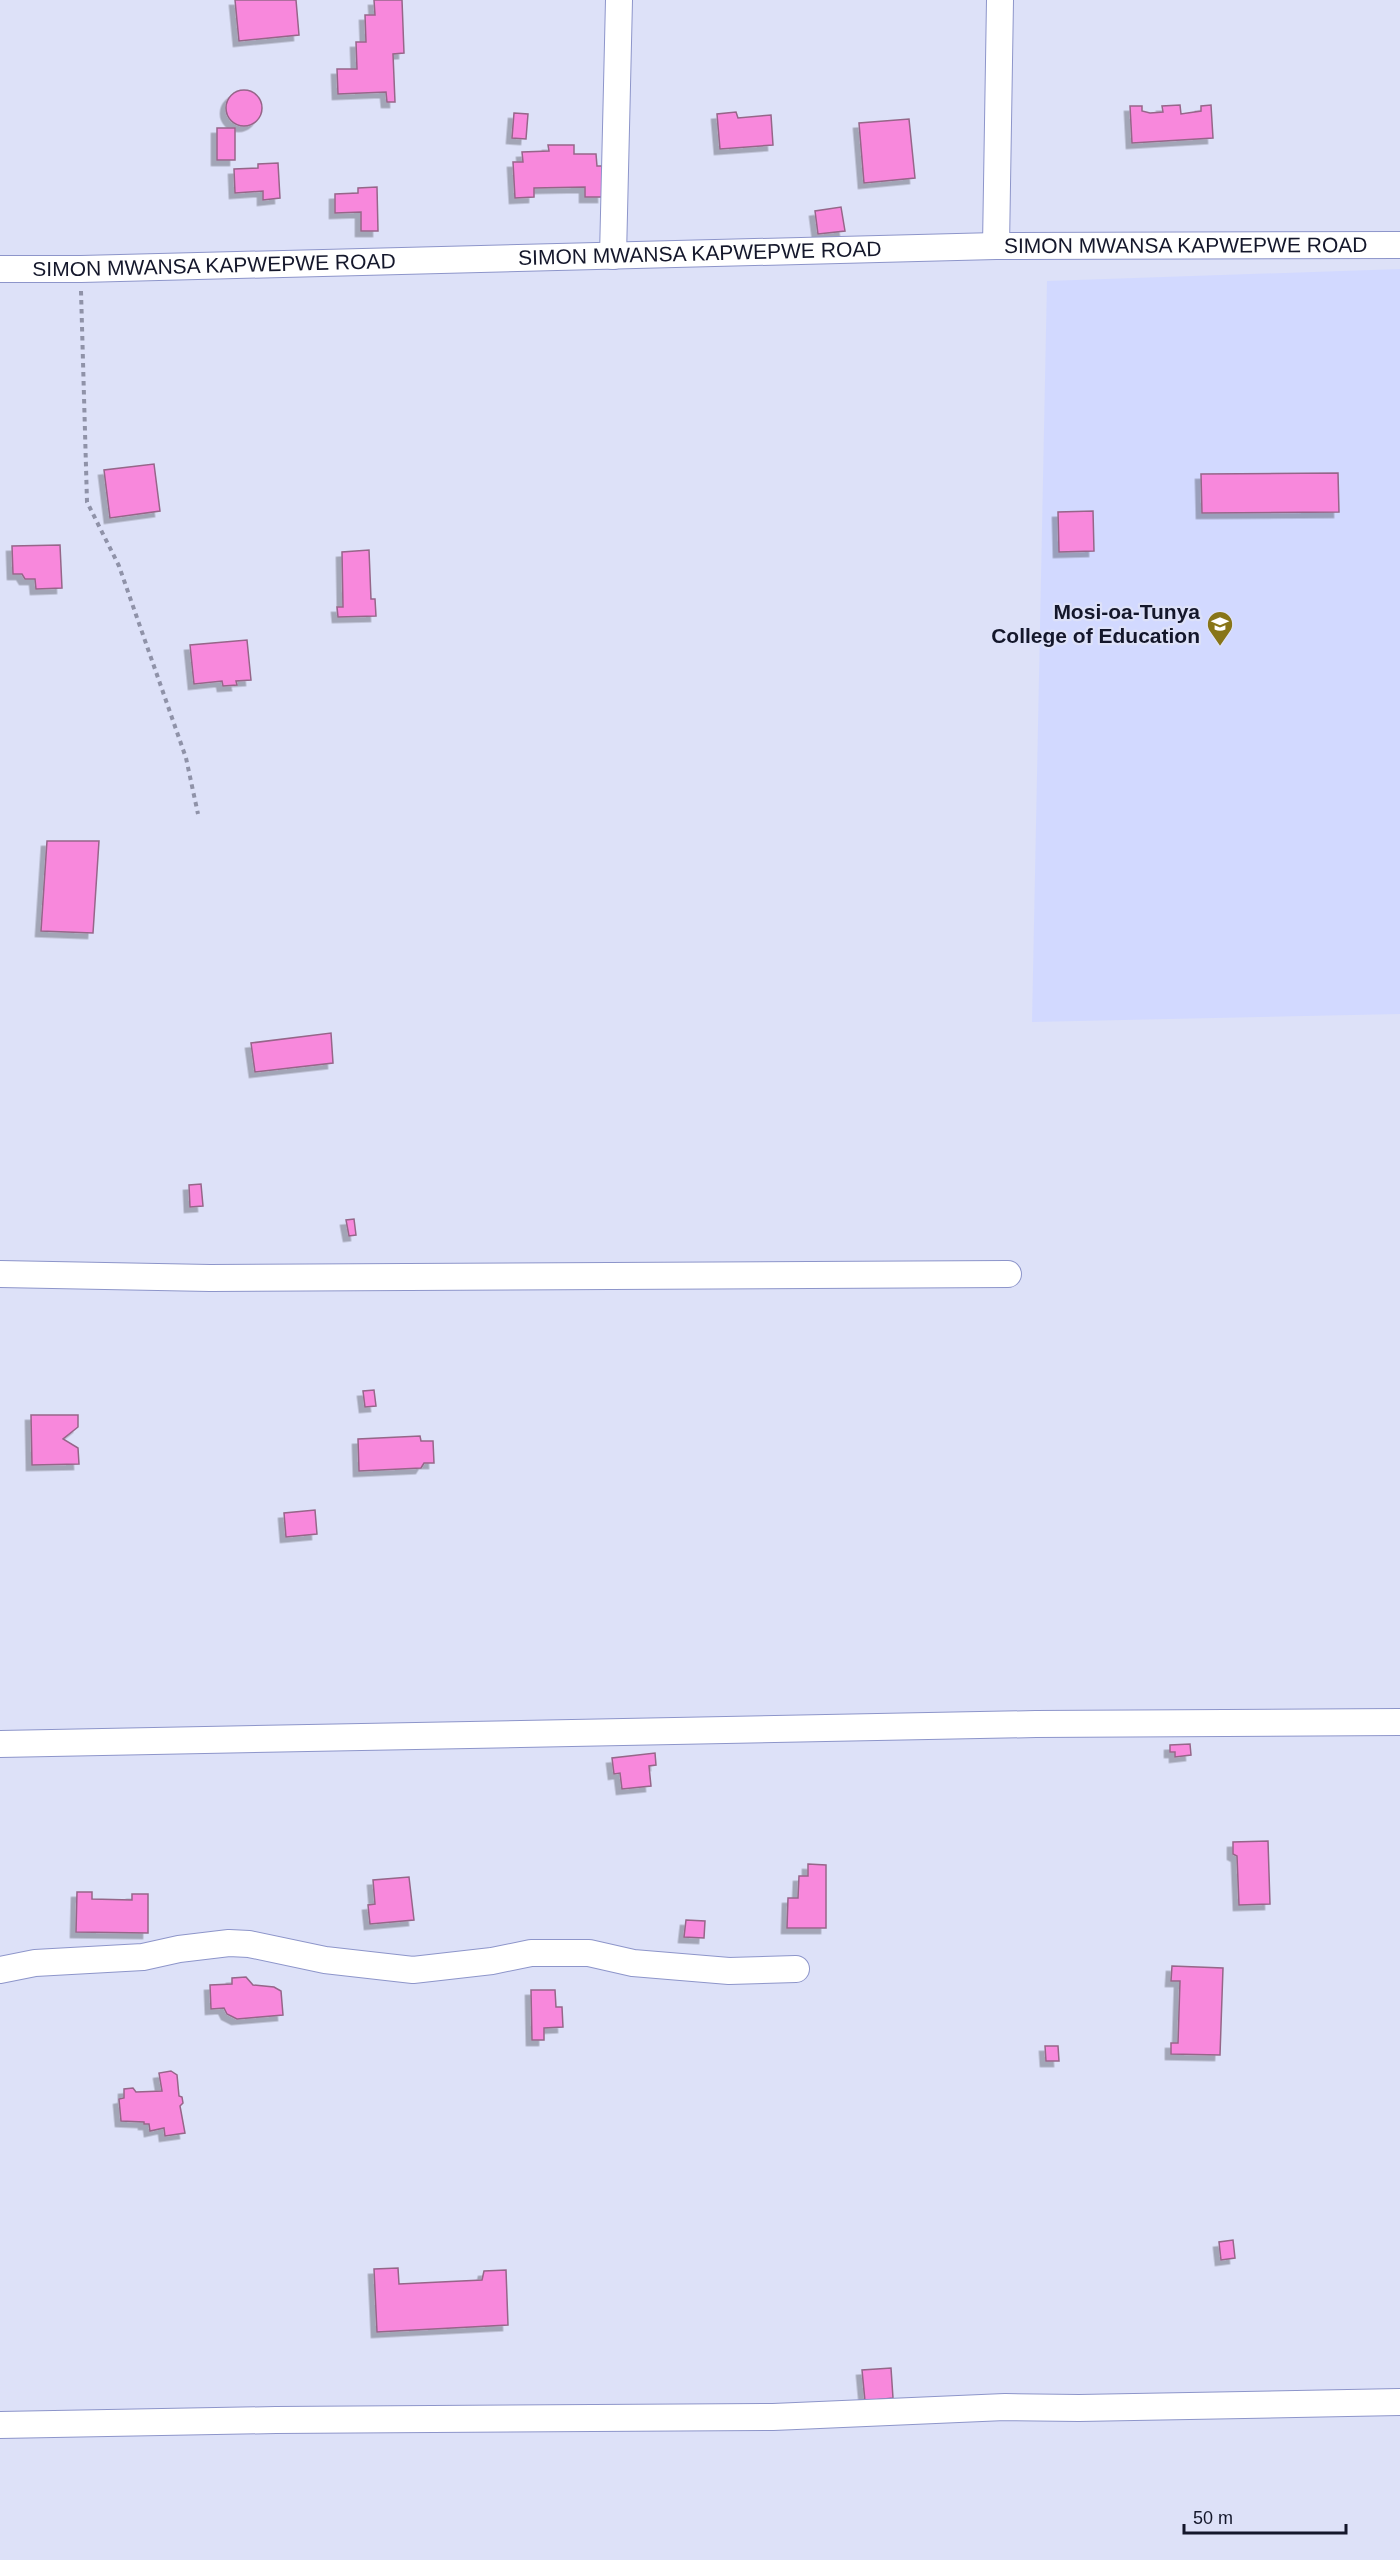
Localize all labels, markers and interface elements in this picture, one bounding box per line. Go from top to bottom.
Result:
street label: SIMON MWANSA KAPWEPWE ROAD [1004,233,1367,257]
street label: SIMON MWANSA KAPWEPWE ROAD [518,237,882,269]
street label: SIMON MWANSA KAPWEPWE ROAD [32,249,396,280]
place label: Mosi-oa-Tunya College of Education [991,600,1200,647]
school or university icon: Mosi-oa-Tunya College of Education [1205,609,1235,647]
scale bar [1184,2497,1346,2535]
text: 50 m [1193,2508,1233,2528]

